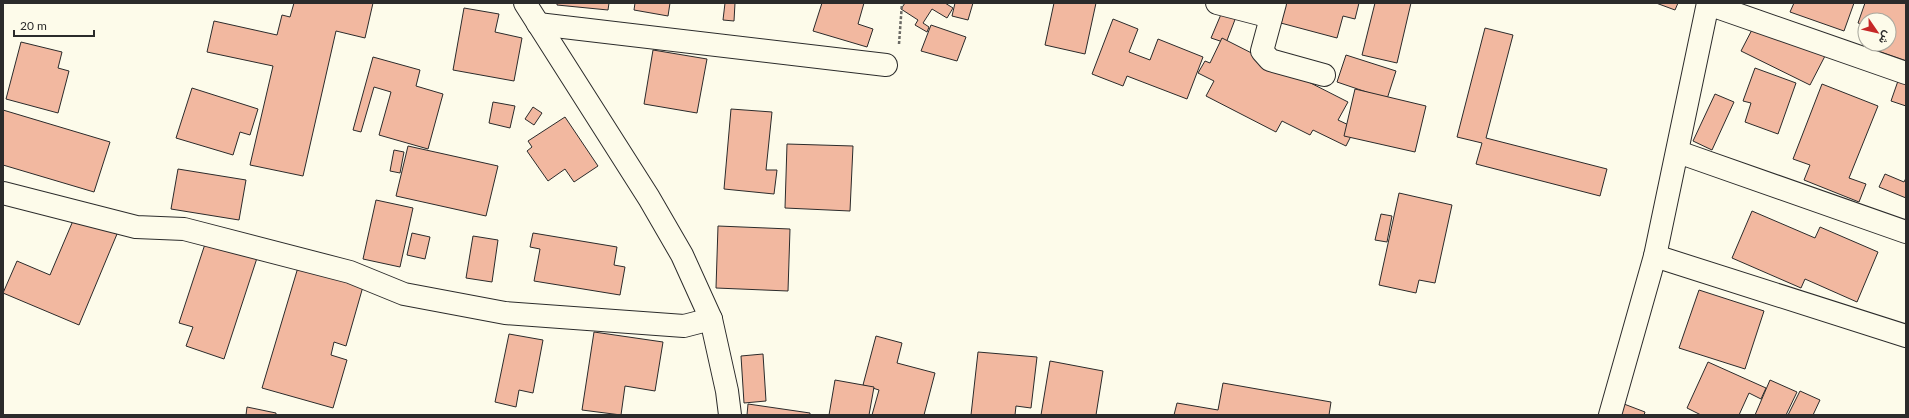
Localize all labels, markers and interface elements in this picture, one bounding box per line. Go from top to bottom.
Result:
scale bar [14,12,94,38]
north arrow [1857,12,1897,52]
text: 20 m [20,18,47,33]
text: ش [1876,28,1895,47]

